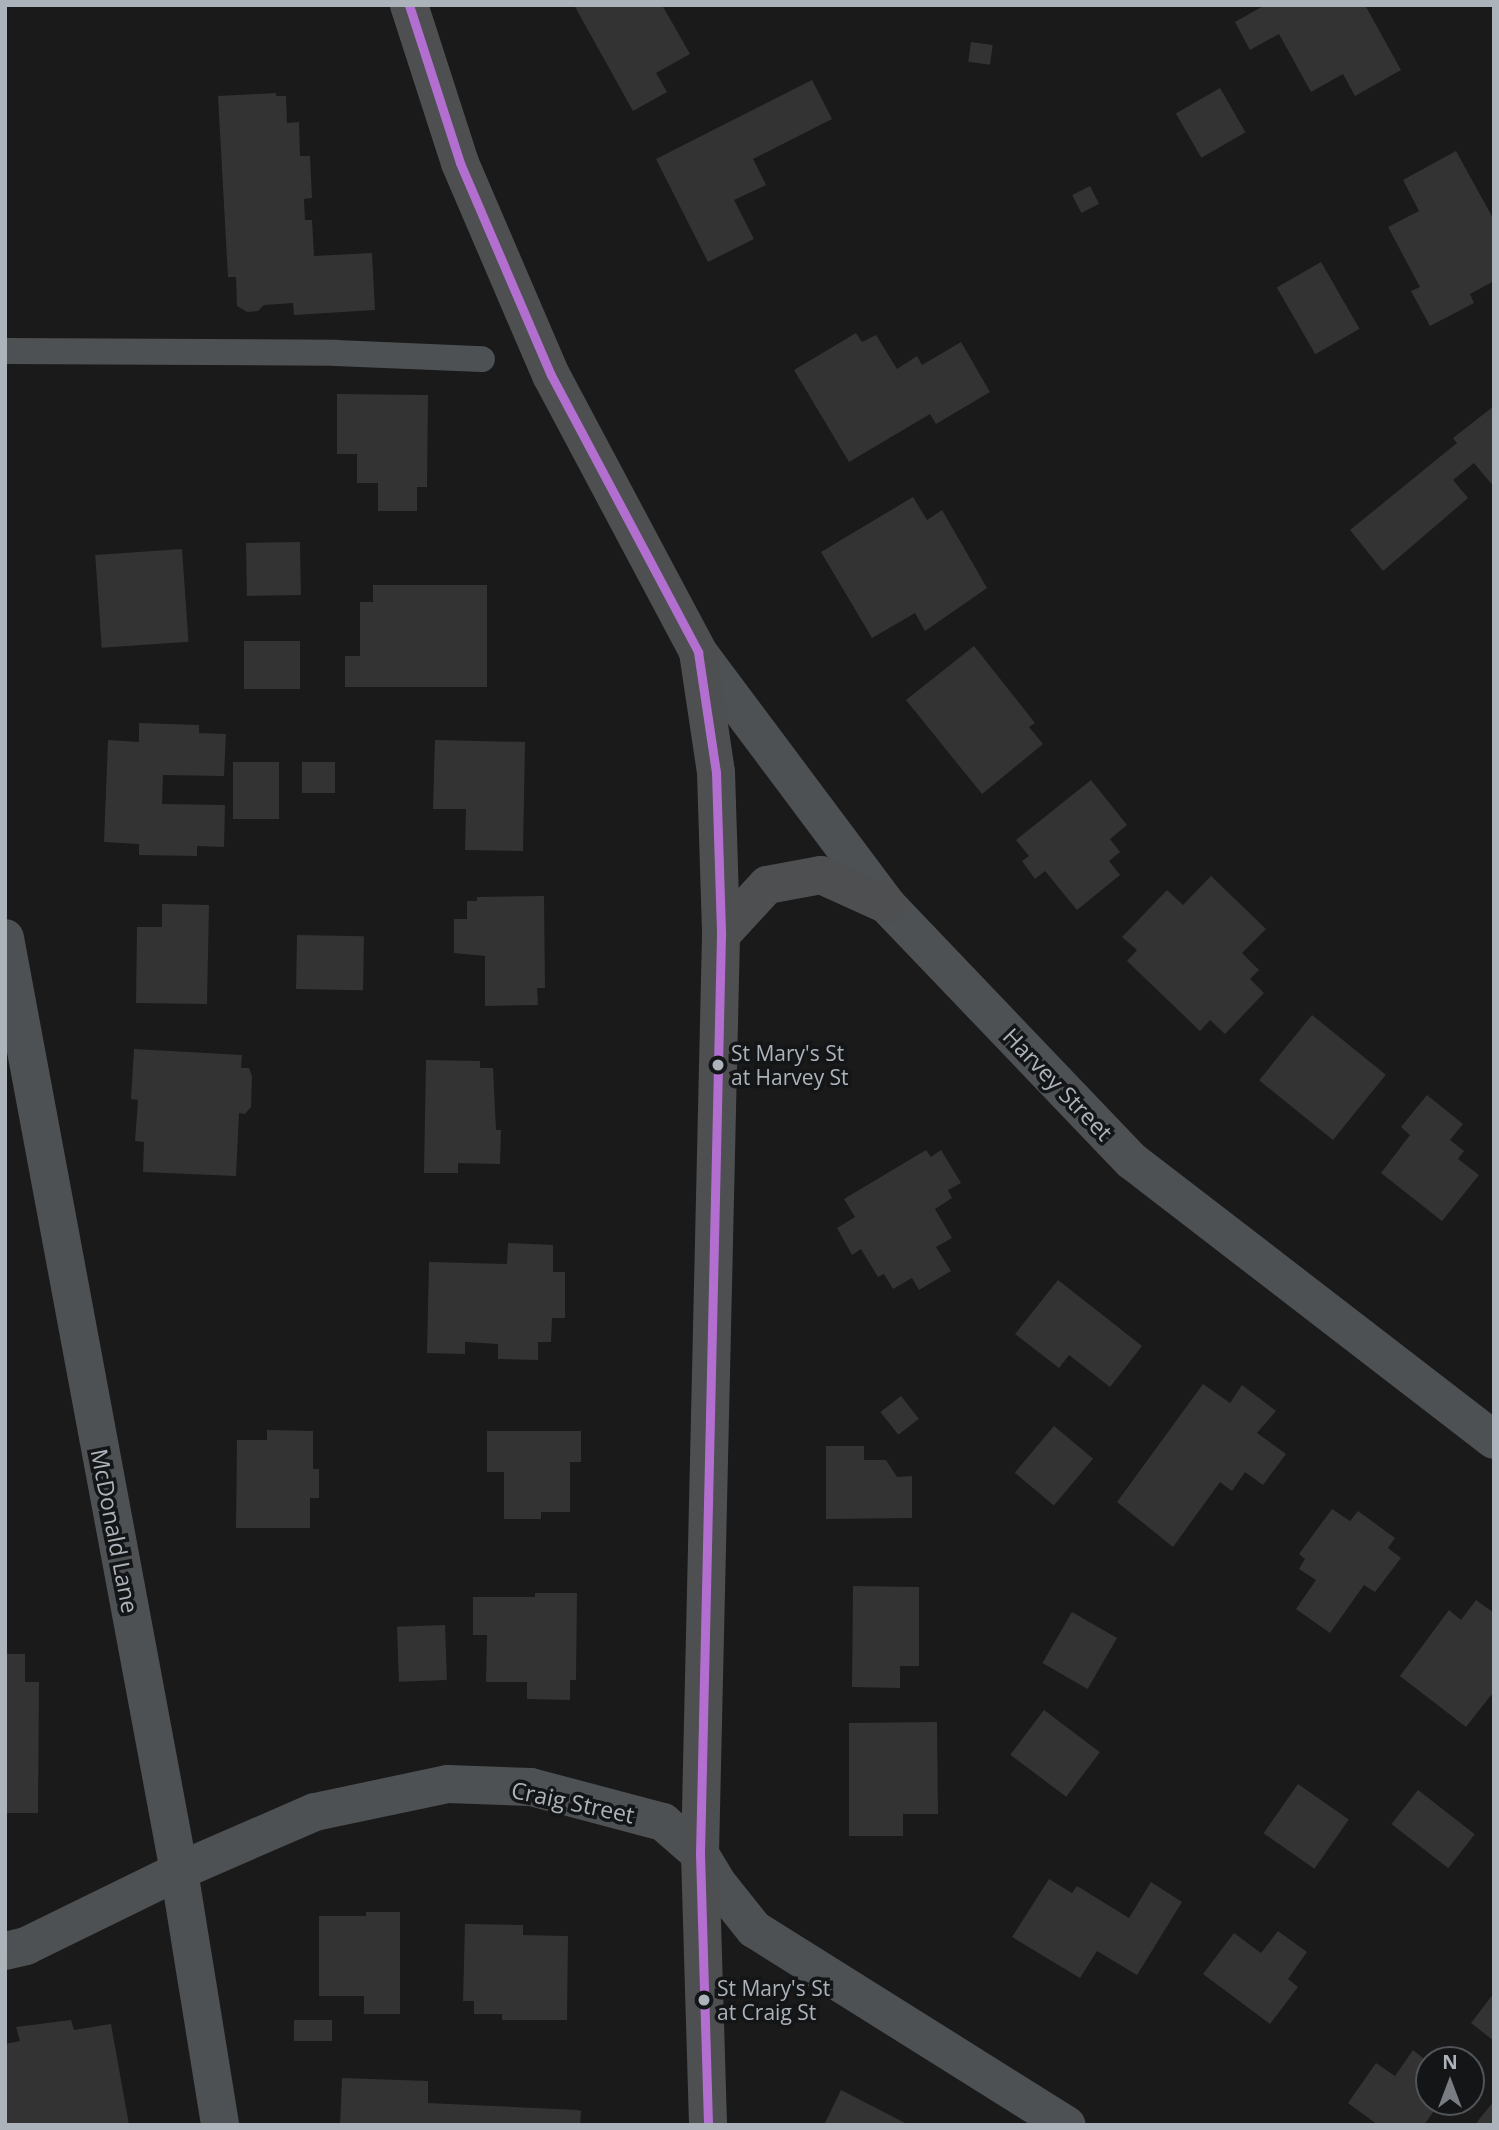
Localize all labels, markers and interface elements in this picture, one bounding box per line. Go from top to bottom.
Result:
street label: Harvey Street [998,1022,1118,1146]
place label: St Mary's St at Harvey St [731,1040,849,1090]
marker: St Mary's St at Harvey St [711,1058,725,1072]
street label: McDonald Lane [86,1447,144,1615]
street label: Craig Street [509,1775,637,1829]
place label: St Mary's St at Craig St [717,1975,830,2025]
marker: St Mary's St at Craig St [697,1993,711,2007]
north arrow [1415,2046,1485,2116]
text: N [1442,2049,1458,2075]

